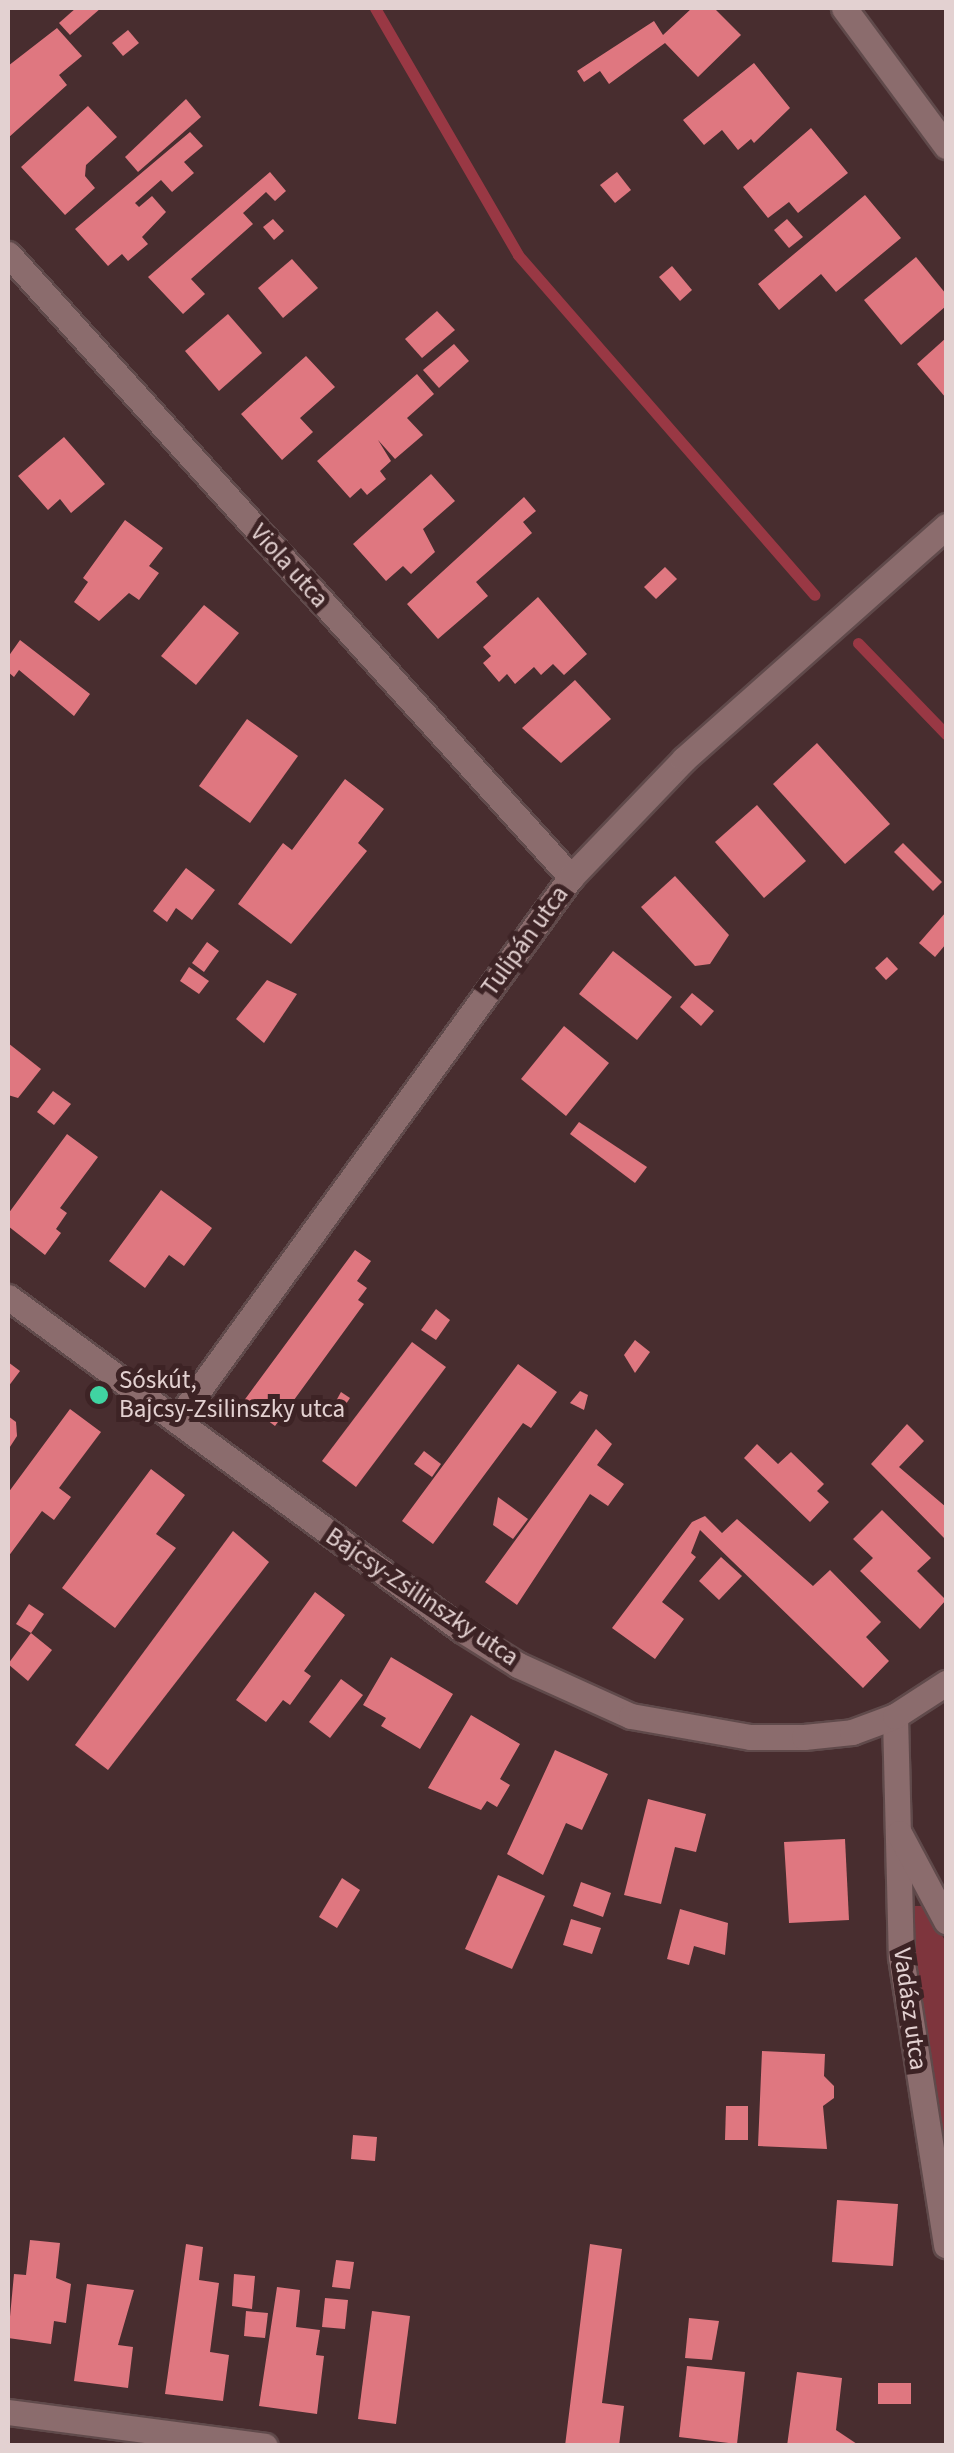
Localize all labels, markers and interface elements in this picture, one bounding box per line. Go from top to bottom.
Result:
street label: Viola utca [244,518,334,614]
street label: Tulipán utca [475,880,575,1002]
place label: Sóskút, Bajcsy-Zsilinszky utca [119,1366,345,1425]
marker: Sóskút, Bajcsy-Zsilinszky utca [88,1384,110,1406]
street label: Bajcsy-Zsilinszky utca [320,1521,524,1673]
street label: Vadász utca [887,1946,933,2072]

